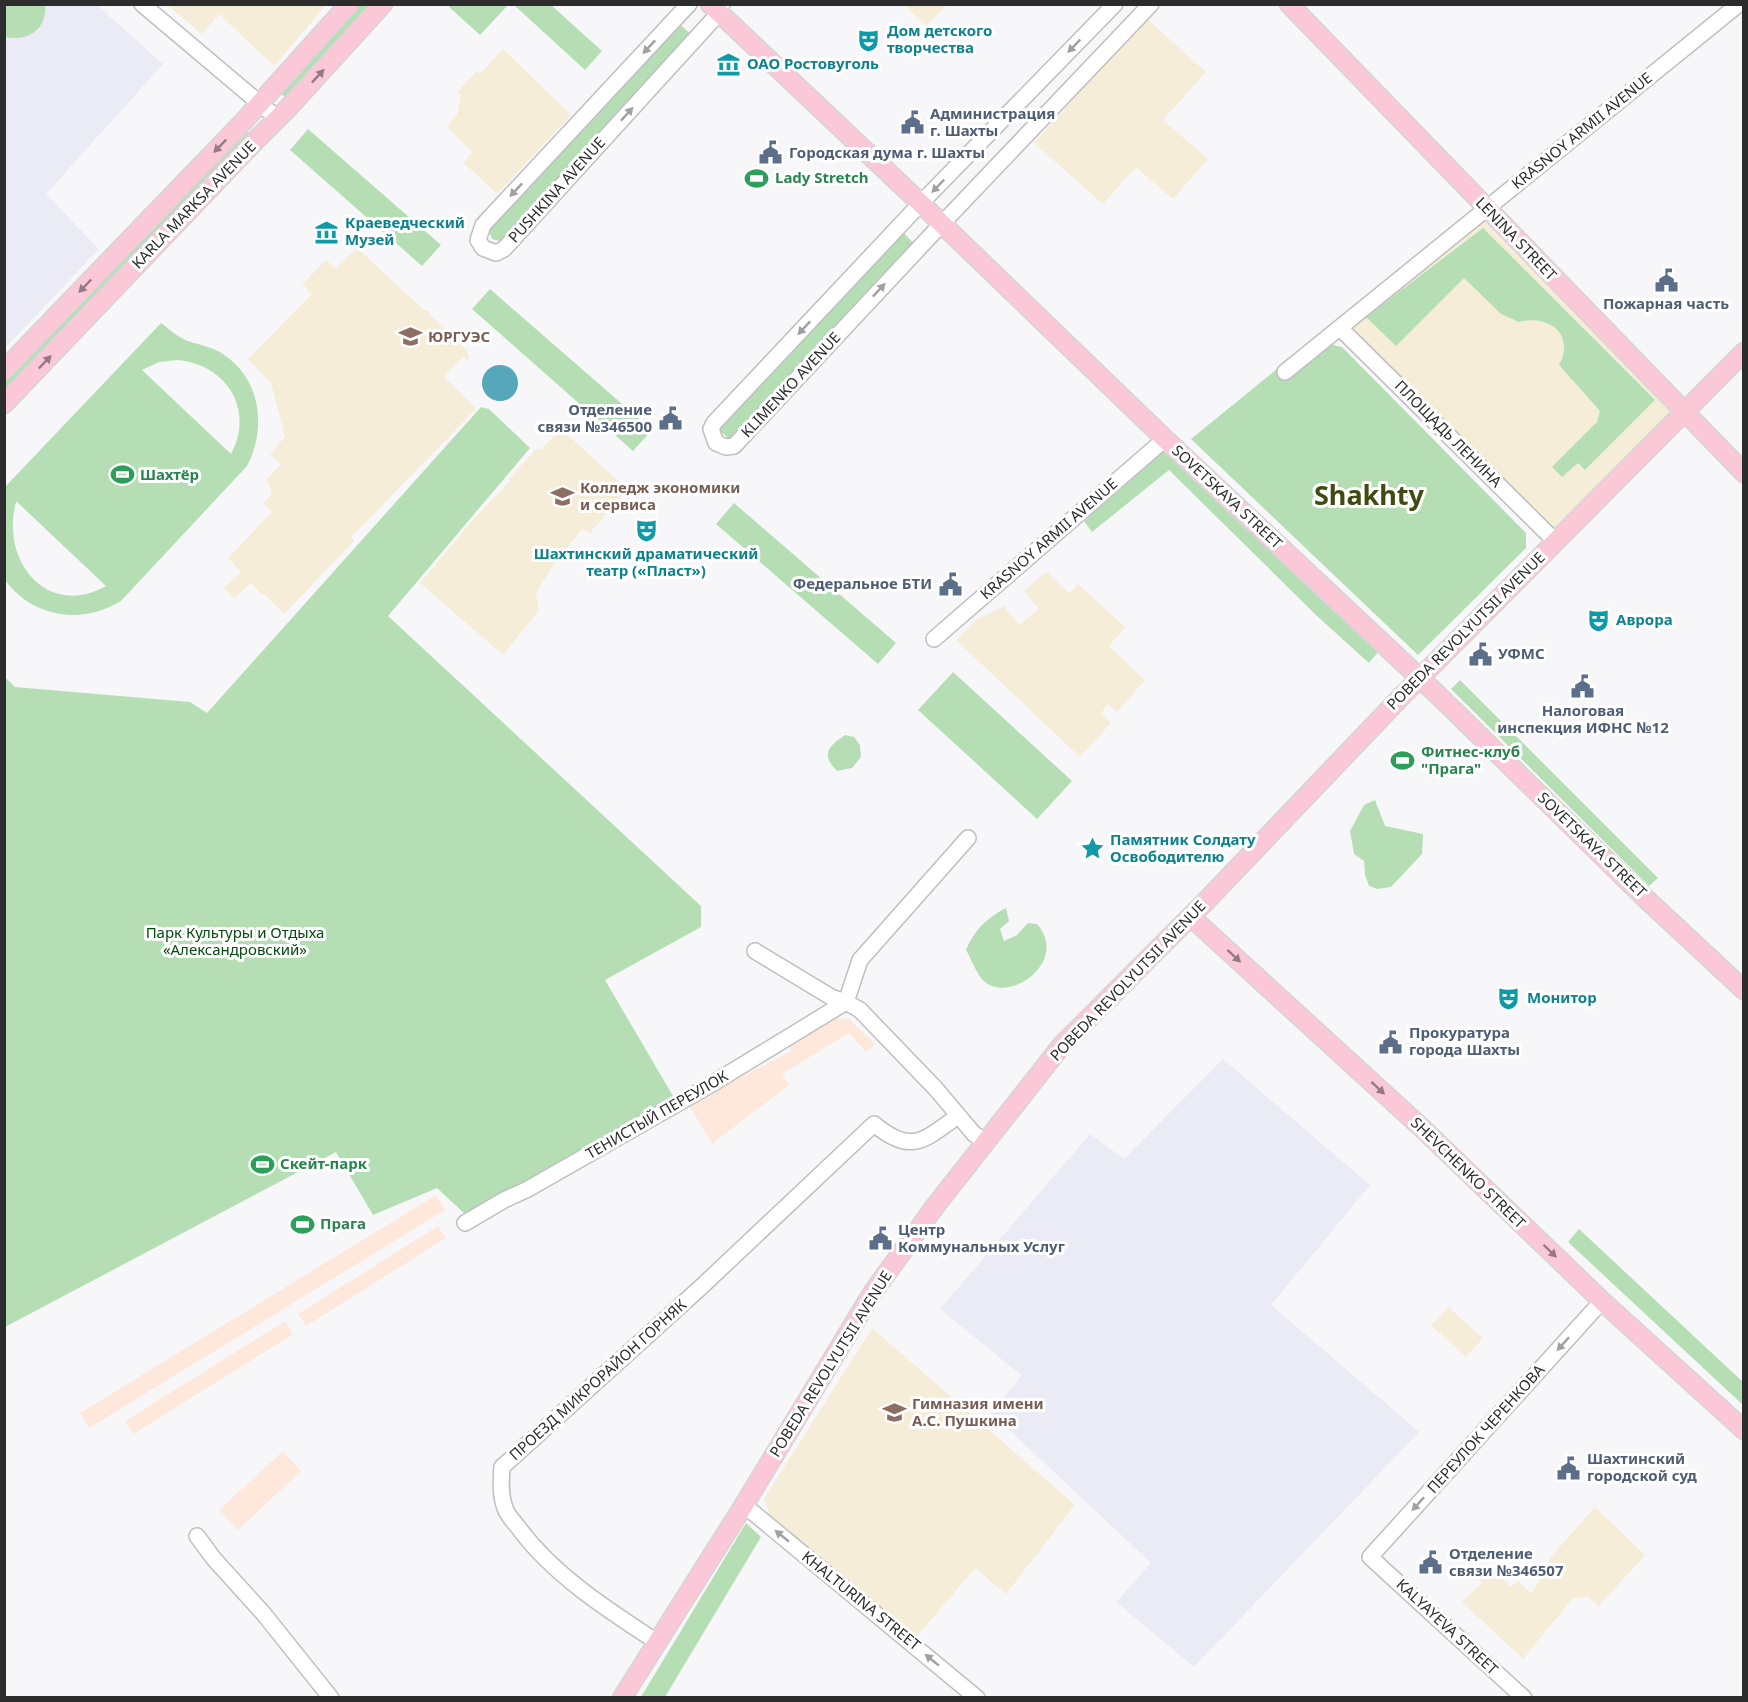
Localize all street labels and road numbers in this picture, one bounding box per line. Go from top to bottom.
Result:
street label: KRASNOY ARMII AVENUE [1507,67,1656,193]
street label: PUSHKINA AVENUE [503,132,609,246]
street label: KARLA MARKSA AVENUE [127,136,260,272]
street label: LENINA STREET [1472,192,1562,285]
street label: KLIMENKO AVENUE [736,327,844,441]
street label: ПЛОЩАДЬ ЛЕНИНА [1391,375,1507,492]
street label: SOVETSKAYA STREET [1168,440,1288,553]
street label: KRASNOY ARMII AVENUE [976,473,1121,603]
street label: POBEDA REVOLYUTSII AVENUE [1382,547,1549,714]
street label: SOVETSKAYA STREET [1534,787,1652,902]
street label: POBEDA REVOLYUTSII AVENUE [1045,896,1209,1065]
street label: ТЕНИСТЫЙ ПЕРЕУЛОК [582,1065,732,1163]
street label: SHEVCHENKO STREET [1407,1112,1531,1233]
street label: POBEDA REVOLYUTSII AVENUE [764,1267,896,1460]
street label: ПРОЕЗД МИКРОРАЙОН ГОРНЯК [505,1294,691,1464]
street label: ПЕРЕУЛОК ЧЕРЕНКОВА [1422,1359,1549,1497]
street label: KHALTURINA STREET [798,1546,926,1655]
street label: KALYAYEVA STREET [1393,1574,1503,1679]

